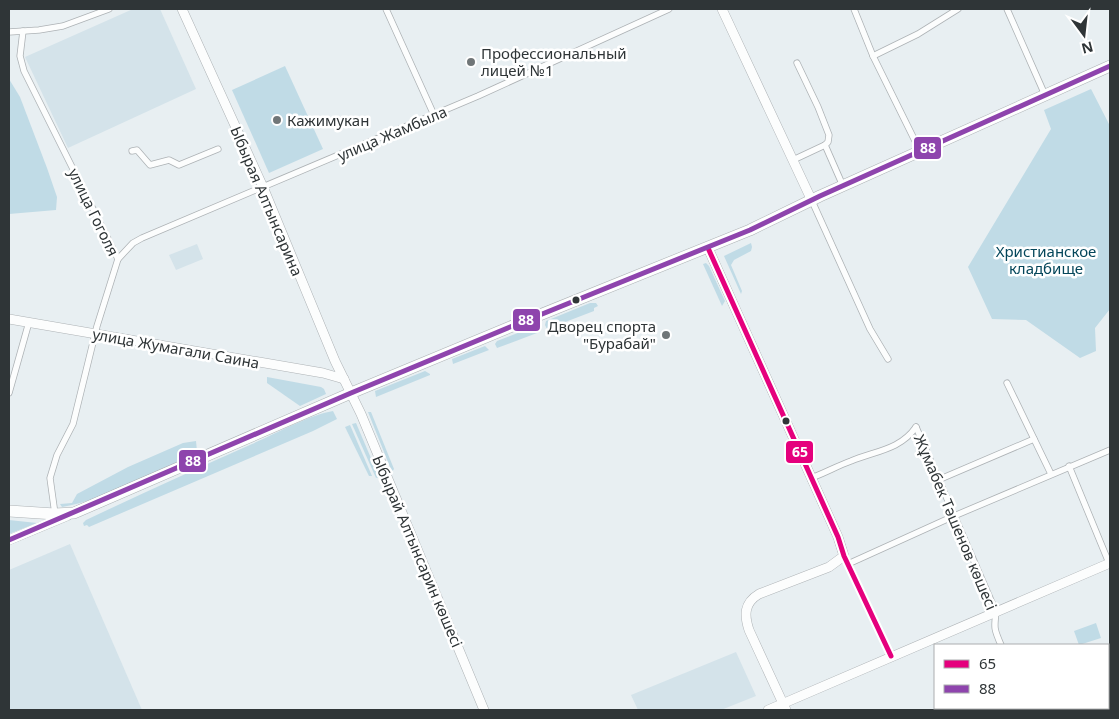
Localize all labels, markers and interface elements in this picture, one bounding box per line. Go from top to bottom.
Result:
north arrow [1059,10,1109,60]
text: N [1080,37,1095,59]
place label: Профессиональный лицей №1 [481,43,627,80]
marker: Профессиональный лицей №1 [465,56,477,68]
street label: улица Жамбыла [334,101,450,165]
place label: Кажимукан [287,110,369,130]
marker: Кажимукан [271,114,283,126]
street label: Ыбырая Алтынсарина [226,123,308,279]
line badge: 88 [913,136,942,160]
text: 88 [920,138,936,157]
street label: улица Гоголя [64,165,124,259]
park label: Христианское кладбище [996,241,1096,278]
unlabelled marker [571,295,581,305]
line badge: 88 [512,308,541,332]
text: 88 [518,310,534,329]
place label: Дворец спорта "Бурабай" [548,316,656,353]
street label: улица Жумагали Саина [91,323,261,373]
marker: Дворец спорта "Бурабай" [660,329,672,341]
unlabelled marker [781,416,791,426]
street label: Жұмабек Тәшенов көшесі [910,431,1002,613]
line badge: 65 [785,440,814,464]
text: 65 [792,442,808,461]
line badge: 88 [178,449,207,473]
text: 88 [185,451,201,470]
street label: Ыбырай Алтынсарин көшесі [368,452,468,650]
legend [934,644,1109,709]
text: 65 [979,653,996,673]
text: 88 [979,678,996,698]

